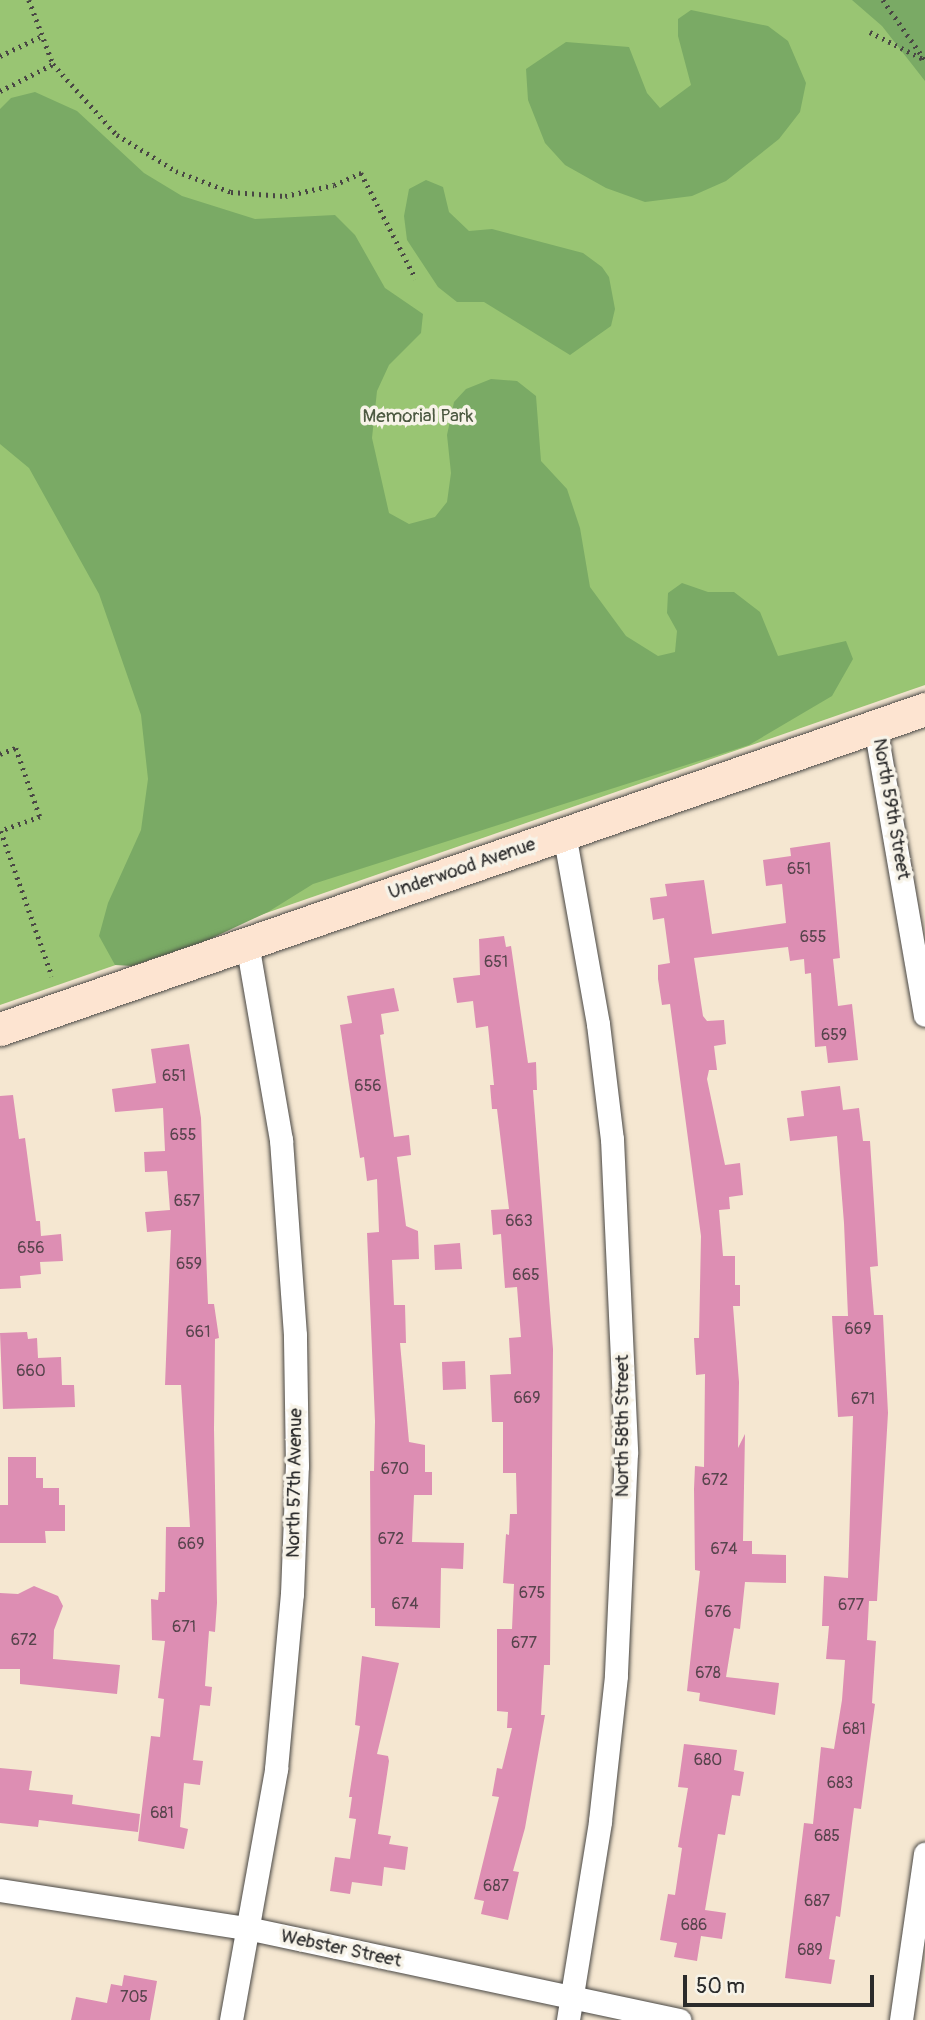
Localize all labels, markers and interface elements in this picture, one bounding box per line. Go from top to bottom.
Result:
park label: Memorial Park [363,406,473,428]
street label: North 59th Street [867,737,915,881]
street label: Underwood Avenue [385,833,539,905]
house number: 651 [787,859,811,879]
house number: 655 [800,927,826,947]
house number: 651 [484,952,508,972]
house number: 659 [821,1025,847,1045]
house number: 651 [162,1066,186,1086]
house number: 656 [354,1076,382,1096]
house number: 655 [170,1125,196,1145]
house number: 657 [174,1191,200,1211]
house number: 663 [505,1211,533,1231]
house number: 656 [17,1238,45,1258]
house number: 659 [176,1254,202,1274]
house number: 665 [512,1265,540,1285]
house number: 669 [845,1319,871,1339]
house number: 661 [186,1322,210,1342]
street label: North 58th Street [612,1355,634,1497]
house number: 660 [16,1361,46,1381]
house number: 669 [514,1388,540,1408]
house number: 671 [851,1389,875,1409]
street label: North 57th Avenue [282,1408,308,1558]
house number: 670 [381,1459,409,1479]
house number: 672 [702,1470,728,1490]
house number: 672 [378,1529,404,1549]
house number: 669 [178,1534,204,1554]
house number: 674 [711,1539,737,1559]
house number: 675 [519,1583,545,1603]
house number: 674 [392,1594,418,1614]
house number: 677 [838,1595,864,1615]
house number: 676 [705,1602,731,1622]
house number: 671 [172,1617,196,1637]
house number: 672 [11,1630,37,1650]
house number: 677 [511,1633,537,1653]
house number: 678 [695,1663,721,1683]
house number: 681 [842,1719,866,1739]
house number: 680 [694,1750,722,1770]
house number: 683 [827,1773,853,1793]
house number: 681 [150,1803,174,1823]
house number: 685 [814,1826,840,1846]
house number: 687 [483,1876,509,1896]
house number: 687 [804,1891,830,1911]
house number: 686 [681,1915,707,1935]
street label: Webster Street [279,1925,403,1973]
house number: 689 [797,1940,823,1960]
scale bar [687,1960,878,2004]
text: 50 m [696,1973,745,2000]
house number: 705 [120,1987,148,2007]

